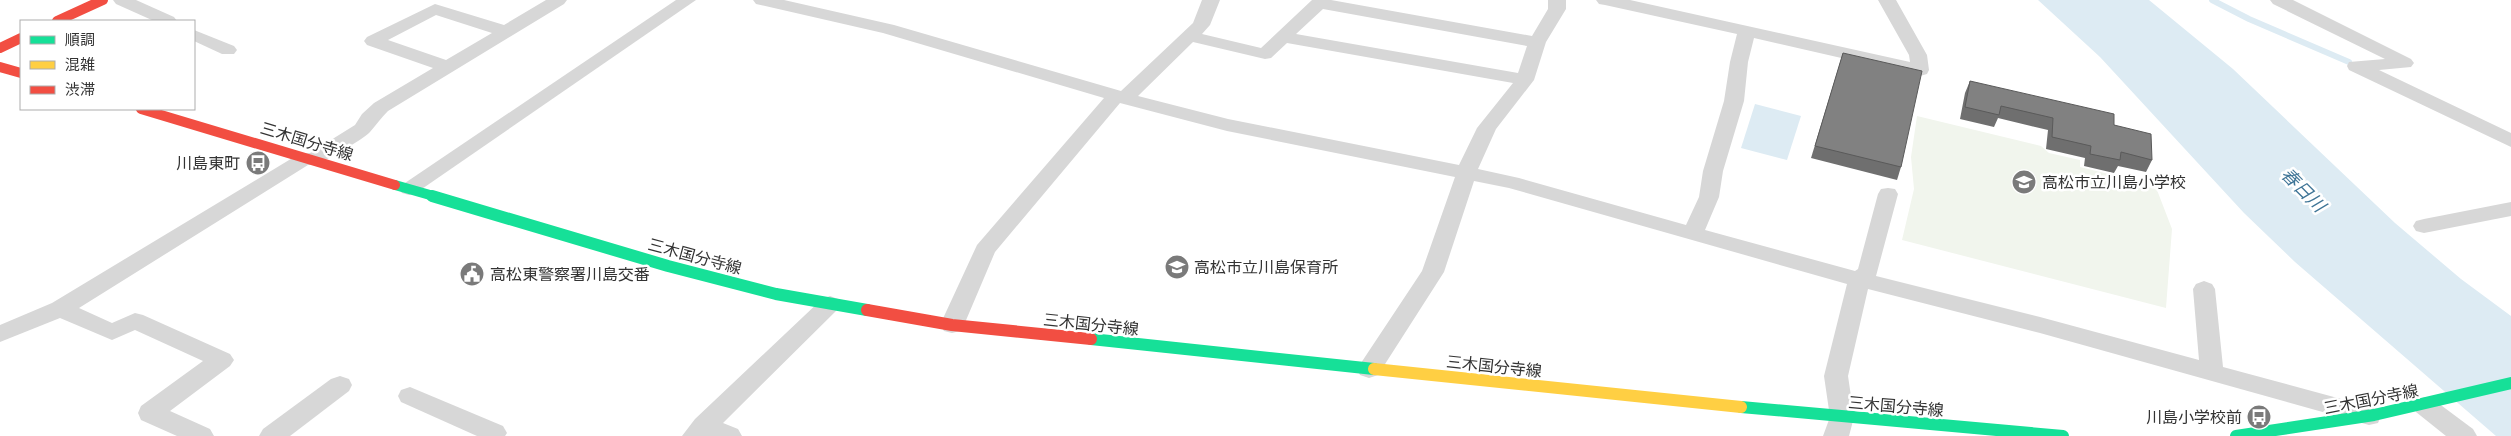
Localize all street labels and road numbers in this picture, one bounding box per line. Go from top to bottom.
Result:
street label: 三木国分寺線 [258,118,356,165]
street label: 三木国分寺線 [646,235,744,278]
street label: 三木国分寺線 [1042,310,1140,339]
street label: 三木国分寺線 [1445,352,1543,381]
street label: 三木国分寺線 [2322,381,2420,418]
street label: 三木国分寺線 [1847,393,1945,420]

